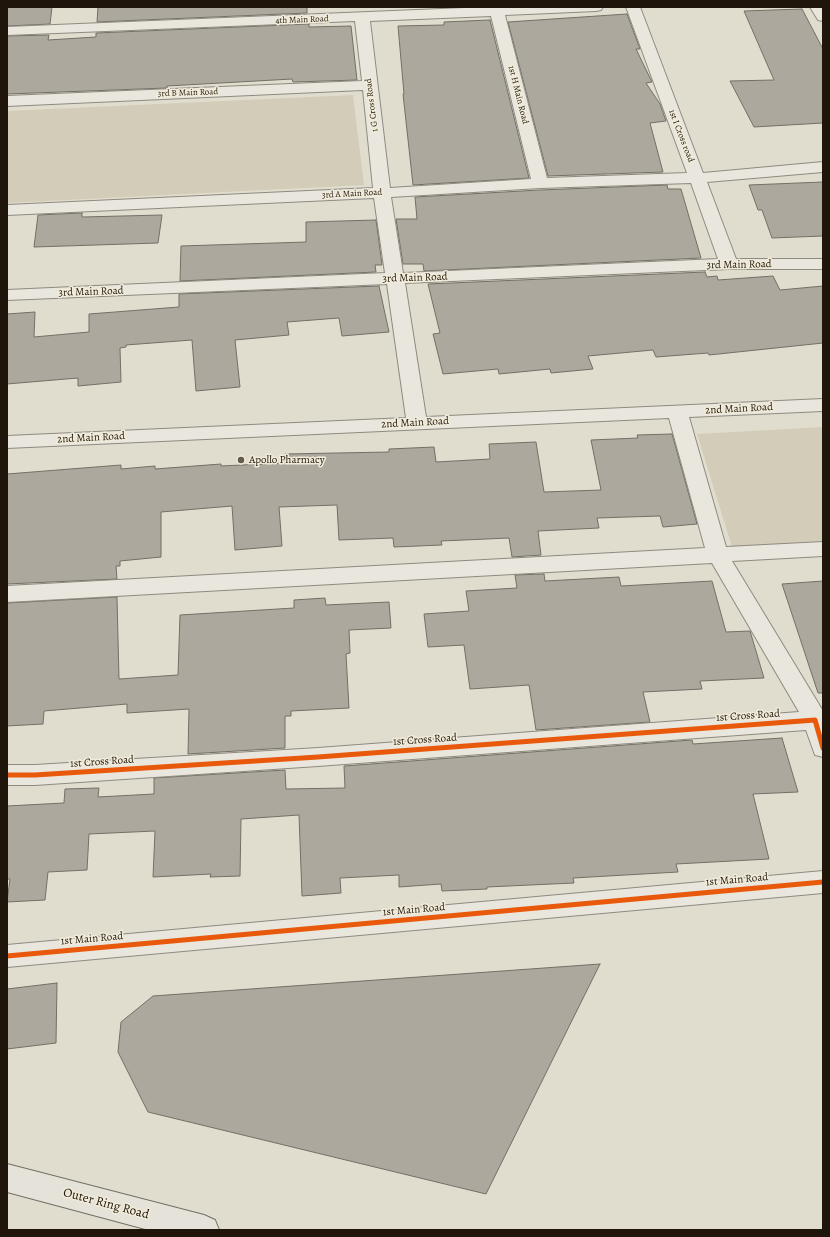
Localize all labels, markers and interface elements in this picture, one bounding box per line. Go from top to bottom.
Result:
street label: 4th Main Road [275,14,329,26]
street label: 1st H Main Road [506,65,530,125]
street label: 1 G Cross Road [363,78,381,132]
street label: 3rd B Main Road [158,87,218,99]
street label: 1st I Cross road [666,108,696,164]
street label: 3rd A Main Road [322,187,382,201]
street label: 3rd Main Road [706,258,772,272]
street label: 3rd Main Road [382,270,448,286]
street label: 3rd Main Road [58,284,124,300]
street label: 2nd Main Road [705,401,773,417]
street label: 2nd Main Road [381,415,449,431]
street label: 2nd Main Road [57,430,125,446]
place label: Apollo Pharmacy [249,453,325,467]
marker: Apollo Pharmacy [236,455,246,465]
street label: 1st Cross Road [716,707,780,725]
street label: 1st Cross Road [393,731,457,749]
street label: 1st Cross Road [70,753,134,771]
street label: 1st Main Road [705,871,769,889]
street label: 1st Main Road [382,901,446,919]
street label: 1st Main Road [60,930,124,948]
street label: Outer Ring Road [61,1185,151,1223]

